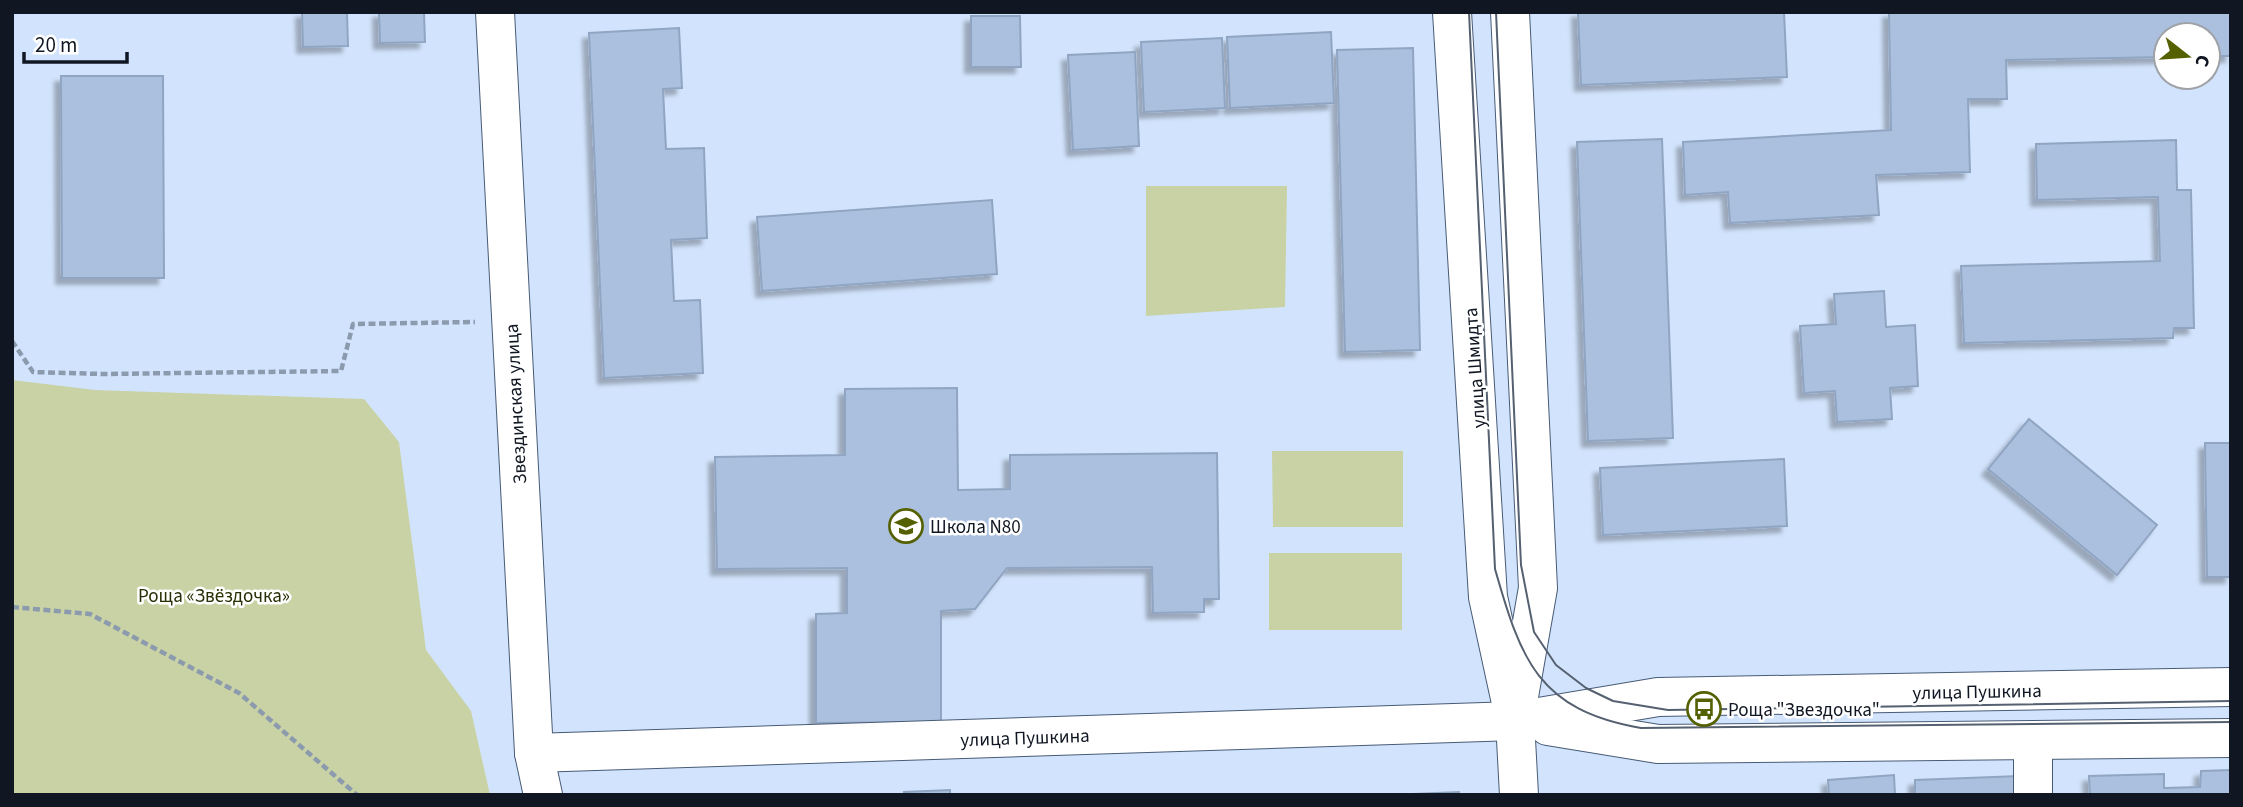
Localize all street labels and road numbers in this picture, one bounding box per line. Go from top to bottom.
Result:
street label: улица Шмидта [1458,307,1493,429]
street label: Звездинская улица [499,323,534,485]
street label: улица Пушкина [1912,678,2042,707]
street label: улица Пушкина [960,723,1090,754]

